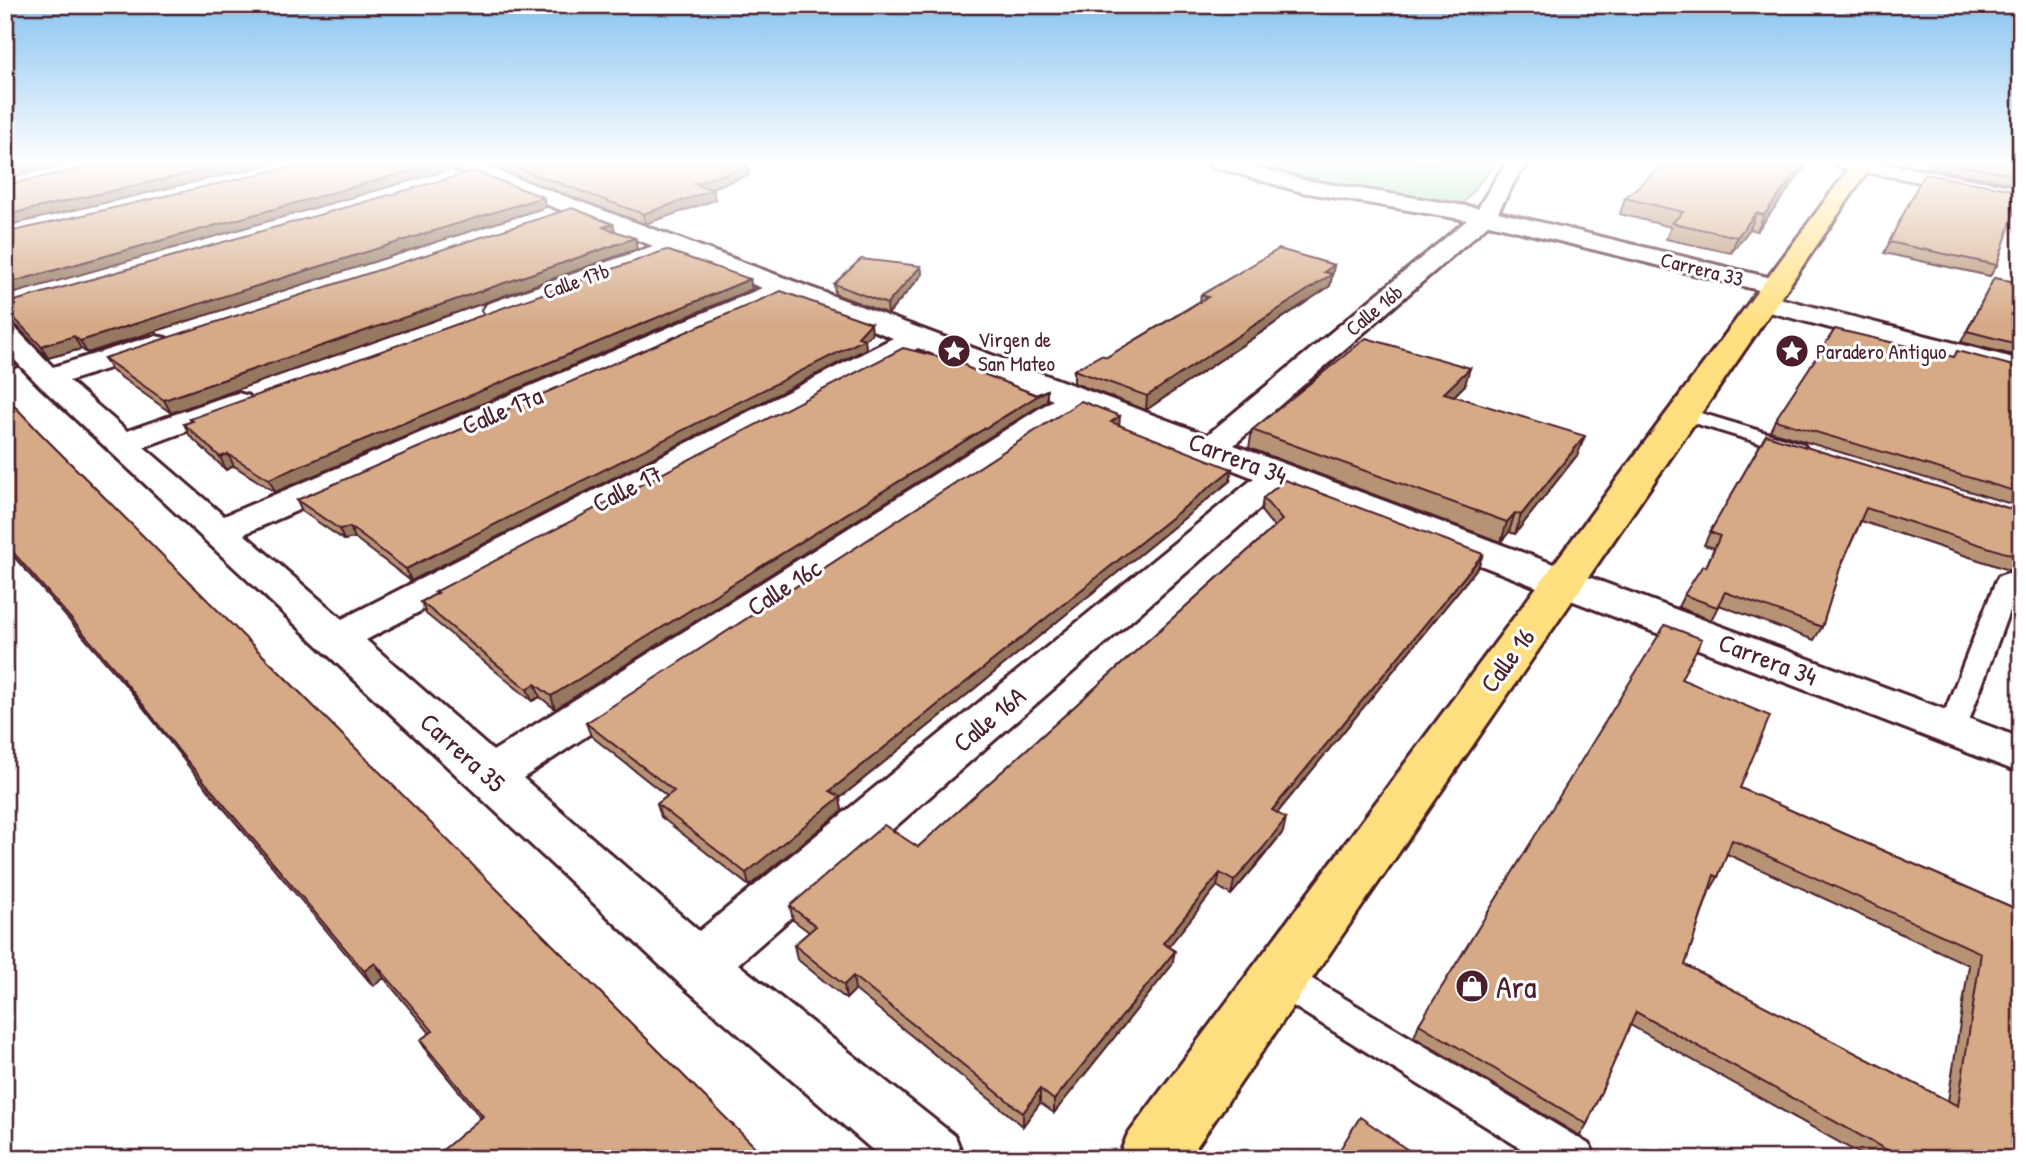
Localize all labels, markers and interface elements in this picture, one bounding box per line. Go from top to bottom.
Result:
street label: Carrera 33 [1658,245,1746,293]
street label: Calle 17b [539,256,613,306]
street label: Calle 16b [1339,277,1409,343]
place label: Virgen de San Mateo [978,325,1055,378]
place icon: Virgen de San Mateo [935,332,973,370]
place icon: Paradero Antiguo [1773,332,1811,370]
place label: Paradero Antiguo [1816,337,1946,366]
street label: Calle 17a [456,377,548,443]
street label: Carrera 34 [1184,423,1292,493]
street label: Calle 17 [586,456,668,520]
street label: Calle 16c [740,550,828,624]
street label: Calle 16 [1472,621,1542,699]
street label: Carrera 34 [1714,624,1822,694]
street label: Calle 16A [945,678,1033,760]
street label: Carrera 35 [413,704,513,800]
place label: Ara [1496,965,1536,1008]
shop icon: Ara [1453,967,1491,1005]

